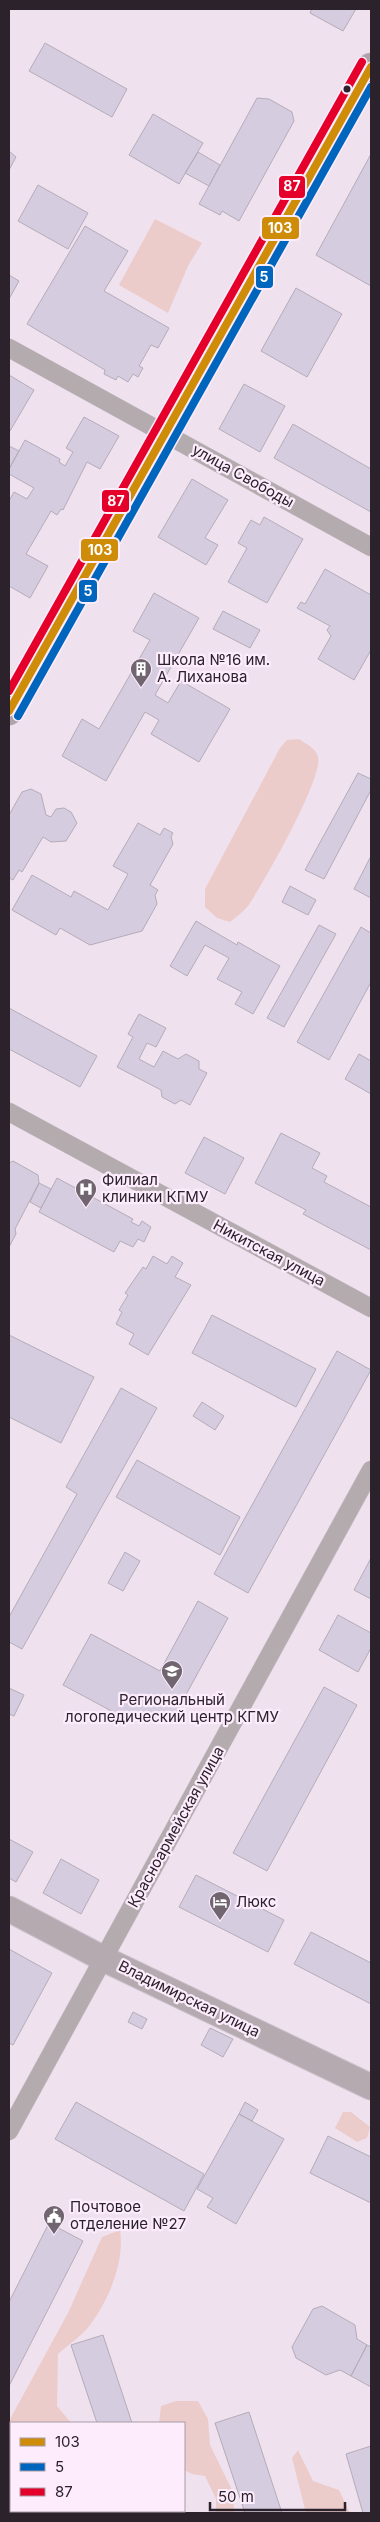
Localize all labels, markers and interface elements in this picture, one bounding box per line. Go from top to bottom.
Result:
unlabelled marker [342,84,352,94]
line badge: 87 [278,175,306,199]
text: 87 [283,177,301,194]
line badge: 103 [261,216,300,240]
text: 103 [268,219,292,236]
line badge: 5 [255,265,274,289]
text: 5 [260,268,269,285]
street label: улица Свободы [189,440,298,511]
line badge: 87 [101,489,130,513]
text: 87 [107,492,125,509]
line badge: 103 [80,538,119,562]
text: 103 [88,541,112,558]
line badge: 5 [78,579,98,603]
text: 5 [84,582,93,599]
place label: Школа №16 им. А. Лиханова [157,650,270,686]
building icon: Школа №16 им. А. Лиханова [129,657,153,688]
place label: Филиал клиники КГМУ [102,1170,209,1206]
hospital icon: Филиал клиники КГМУ [74,1177,98,1208]
street label: Никитская улица [210,1215,328,1290]
school or university icon: Региональный логопедический центр КГМУ [160,1659,184,1690]
place label: Региональный логопедический центр КГМУ [65,1690,279,1726]
street label: Красноармейская улица [123,1743,228,1911]
hotel icon: Люкс [208,1890,232,1921]
place label: Люкс [236,1892,276,1911]
street label: Владимирская улица [115,1956,263,2041]
place label: Почтовое отделение №27 [70,2197,186,2233]
public building icon: Почтовое отделение №27 [42,2204,66,2235]
legend [10,2422,185,2512]
text: 103 [55,2432,80,2451]
text: 5 [55,2457,64,2476]
scale bar [210,2480,345,2512]
text: 87 [55,2482,73,2501]
text: 50 m [218,2487,254,2506]

